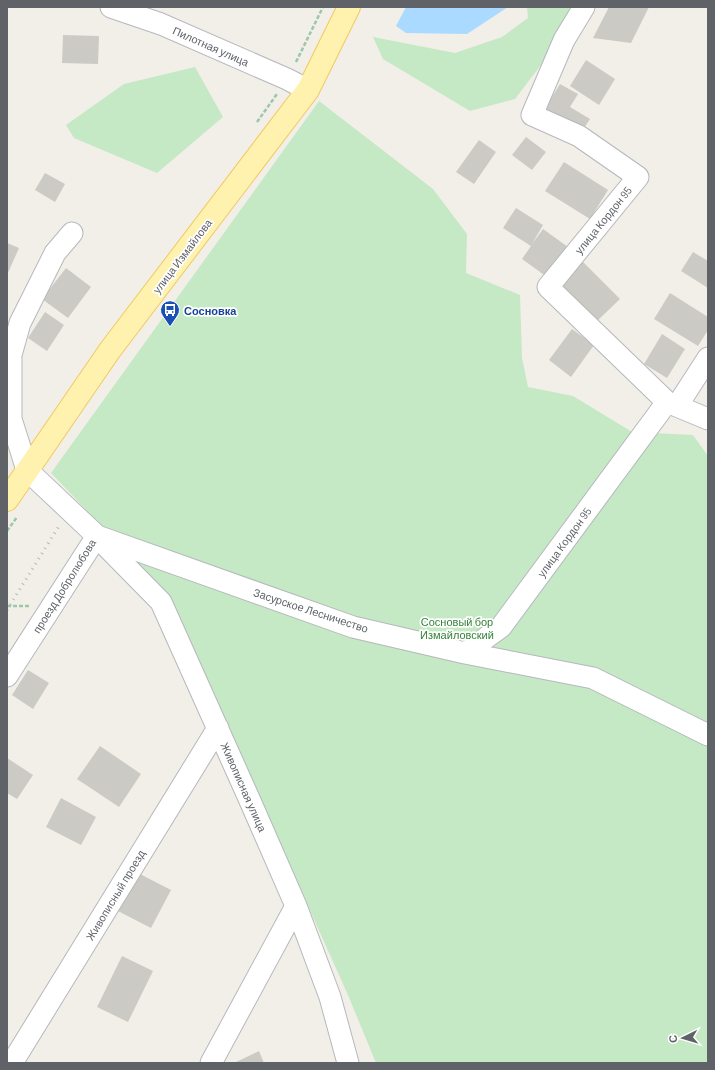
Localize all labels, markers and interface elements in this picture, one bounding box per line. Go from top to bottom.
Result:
street label: Пилотная улица [171,23,252,69]
street label: улица Кордон 95 [572,183,634,256]
street label: улица Измайлова [150,216,215,296]
bus stop icon: Сосновка [159,299,181,327]
place label: Сосновка [184,304,237,317]
street label: улица Кордон 95 [534,504,594,579]
street label: проезд Добролюбова [30,536,99,635]
street label: Засурское Лесничество [252,585,370,635]
park label: Сосновый бор Измайловский [420,615,494,641]
street label: Живописная улица [218,740,270,834]
street label: Живописный проезд [83,847,147,943]
north arrow [663,1018,703,1058]
text: С [666,1034,679,1043]

